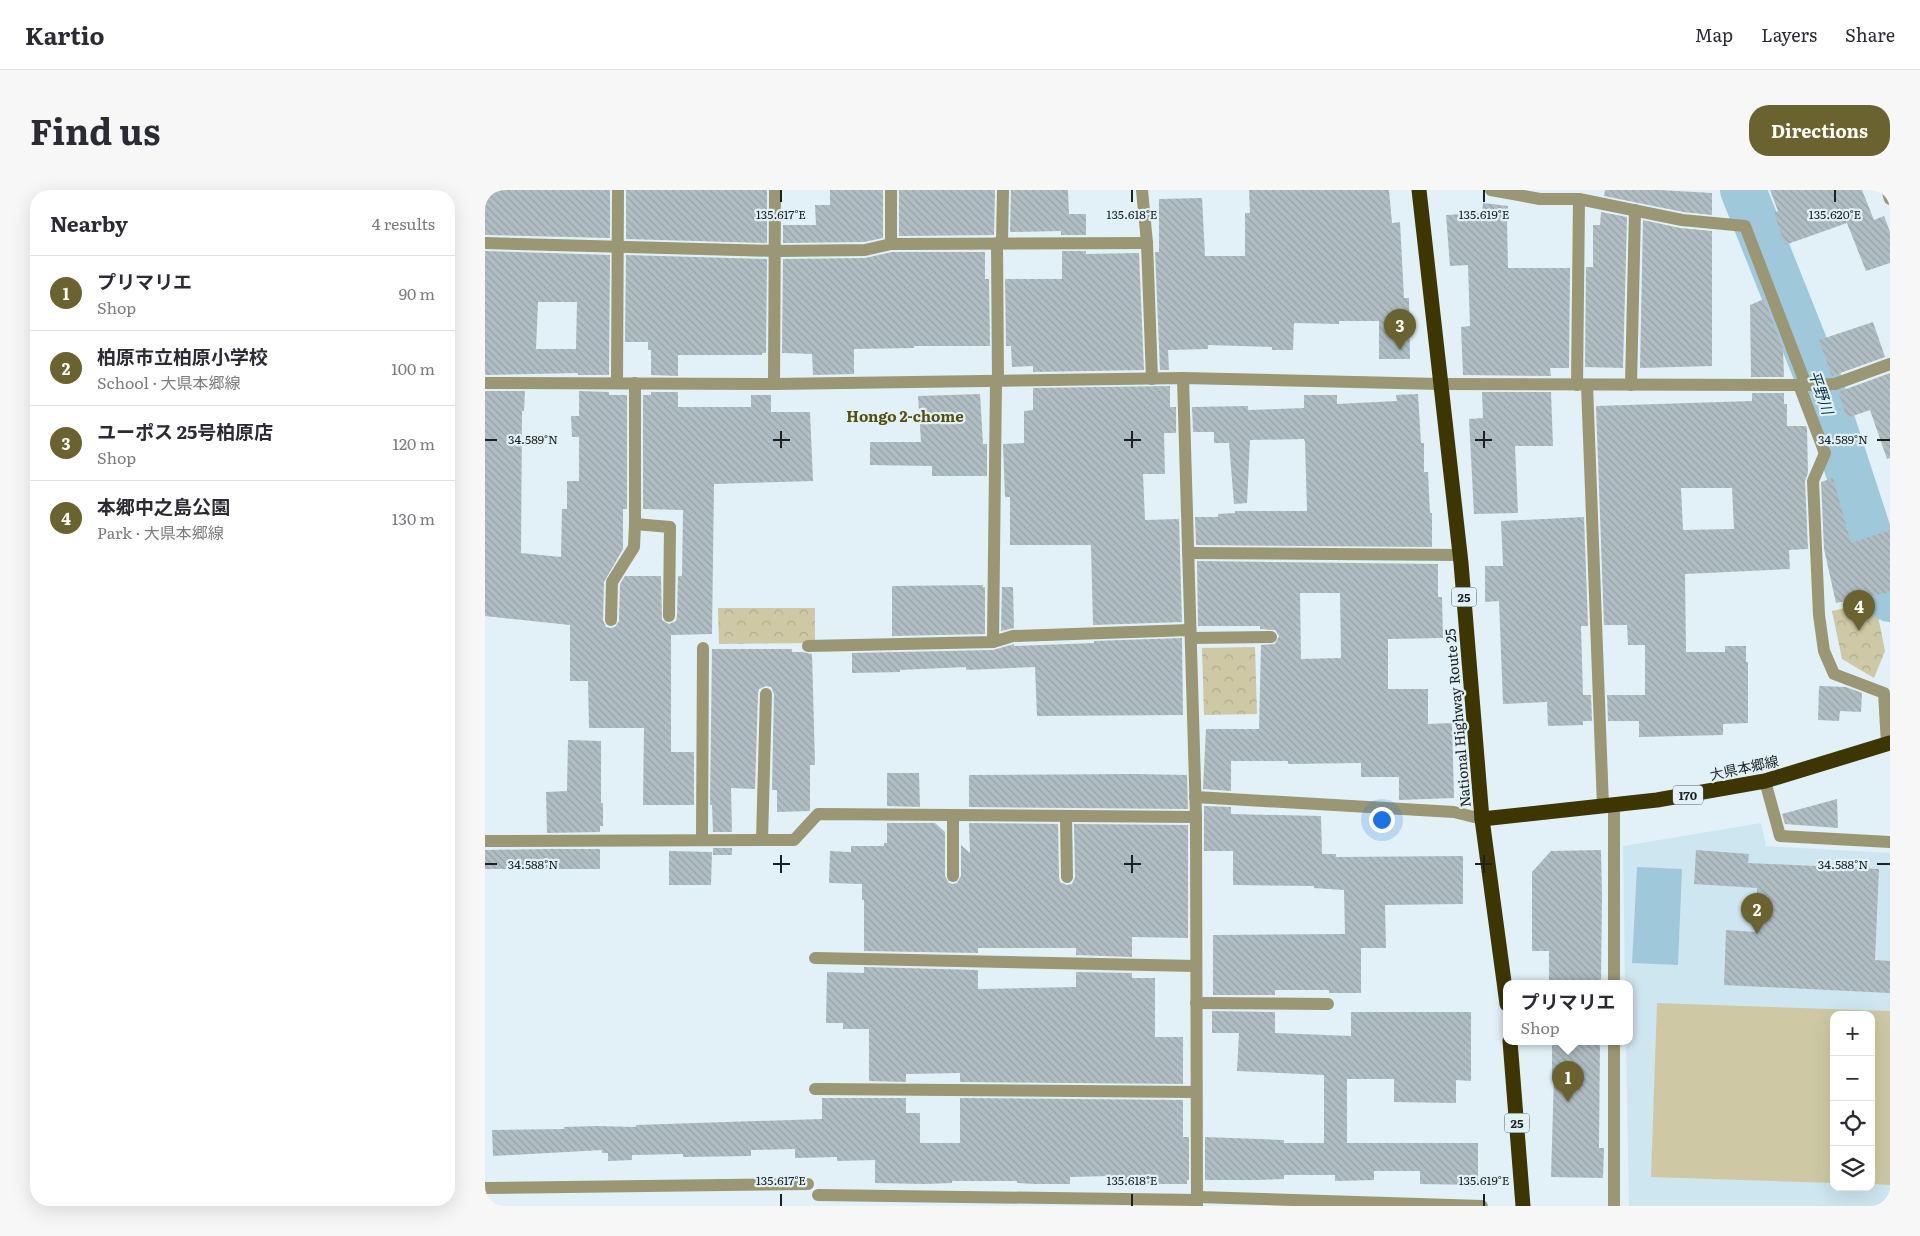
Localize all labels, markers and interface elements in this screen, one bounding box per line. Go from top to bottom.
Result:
text: Kartio [25,17,104,52]
text: Map [1695,21,1733,48]
text: Layers [1761,21,1817,48]
text: Share [1845,21,1895,48]
text: Find us [30,104,160,156]
button: Directions [1749,105,1890,156]
text: 135.617°E [756,205,806,223]
text: 135.618°E [1107,205,1158,223]
text: 135.619°E [1459,205,1510,223]
text: 135.620°E [1809,205,1862,223]
text: Nearby [50,207,128,238]
text: 4 results [372,211,435,235]
text: プリマリエ [97,267,192,295]
text: 1 [63,281,69,305]
text: 90 m [399,281,435,305]
text: Shop [97,295,136,319]
pin: 3 [1384,309,1416,350]
text: 柏原市立柏原小学校 [97,342,268,370]
text: 2 [62,356,70,380]
text: 100 m [391,356,435,380]
water label: 平野川 [1804,367,1841,419]
text: School · 大県本郷線 [97,370,241,394]
district label: Hongo 2-chome [846,404,964,427]
text: ユーポス 25号柏原店 [97,417,273,445]
text: 34.589°N [508,430,558,448]
text: 34.589°N [1818,430,1868,448]
text: 3 [62,431,70,455]
text: 120 m [392,431,435,455]
text: Shop [97,445,136,469]
text: 本郷中之島公園 [97,492,230,520]
text: 4 [61,506,71,530]
text: 130 m [392,506,435,530]
text: Park · 大県本郷線 [97,520,224,544]
road number: 25 [1451,588,1477,607]
pin: 4 [1843,590,1875,631]
street label: National Highway Route 25 [1439,628,1475,808]
street label: 大県本郷線 [1708,750,1780,784]
road number: 170 [1673,786,1703,804]
your location [1369,807,1395,833]
text: 34.588°N [508,855,558,873]
text: 34.588°N [1818,855,1868,873]
pin: 2 [1741,893,1773,934]
popup [1503,980,1633,1045]
text: プリマリエ [1520,987,1616,1015]
map controls [1830,1011,1875,1191]
button: + [1830,1011,1875,1056]
text: Shop [1520,1015,1560,1039]
button: − [1830,1056,1875,1101]
pin: 1 [1552,1061,1584,1102]
button: locate [1830,1101,1875,1146]
road number: 25 [1505,1114,1529,1132]
button: layers [1830,1146,1875,1191]
text: 135.617°E [756,1171,806,1189]
text: 135.618°E [1107,1171,1158,1189]
text: 135.619°E [1459,1171,1510,1189]

